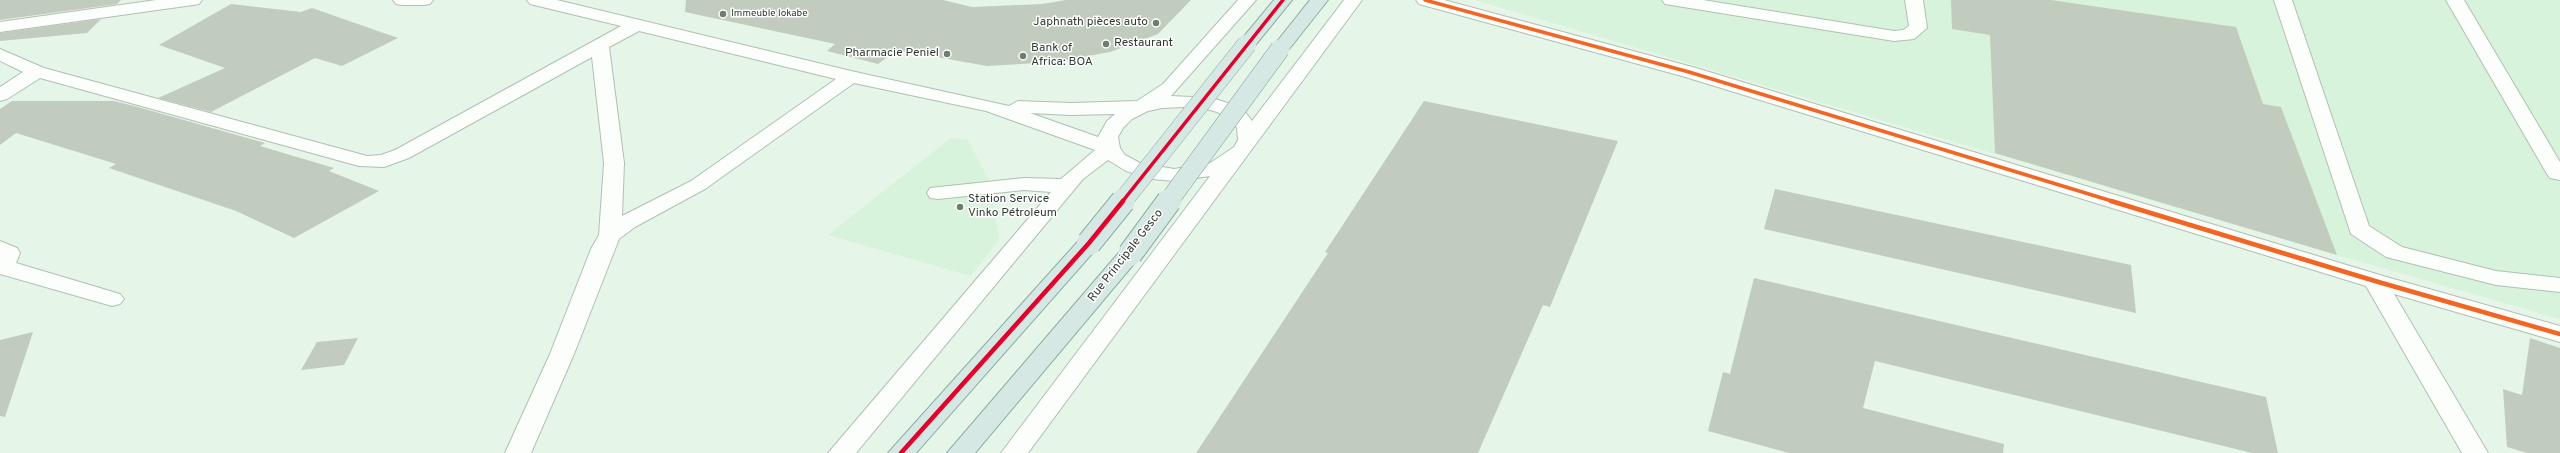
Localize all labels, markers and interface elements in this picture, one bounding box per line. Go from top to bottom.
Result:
place label: Immeuble lokabe [731,8,808,20]
marker: Immeuble lokabe [718,9,728,19]
place label: Japhnath pièces auto [1033,16,1148,30]
marker: Japhnath pièces auto [1151,18,1161,28]
place label: Restaurant [1114,37,1173,51]
marker: Restaurant [1101,39,1111,49]
place label: Bank of Africa: BOA [1031,42,1093,70]
place label: Pharmacie Peniel [845,47,939,61]
marker: Pharmacie Peniel [942,49,952,59]
marker: Bank of Africa: BOA [1018,51,1028,61]
place label: Station Service Vinko Pétroleum [968,193,1057,221]
marker: Station Service Vinko Pétroleum [955,202,965,212]
street label: Rue Principale Gesco [1085,207,1167,305]

